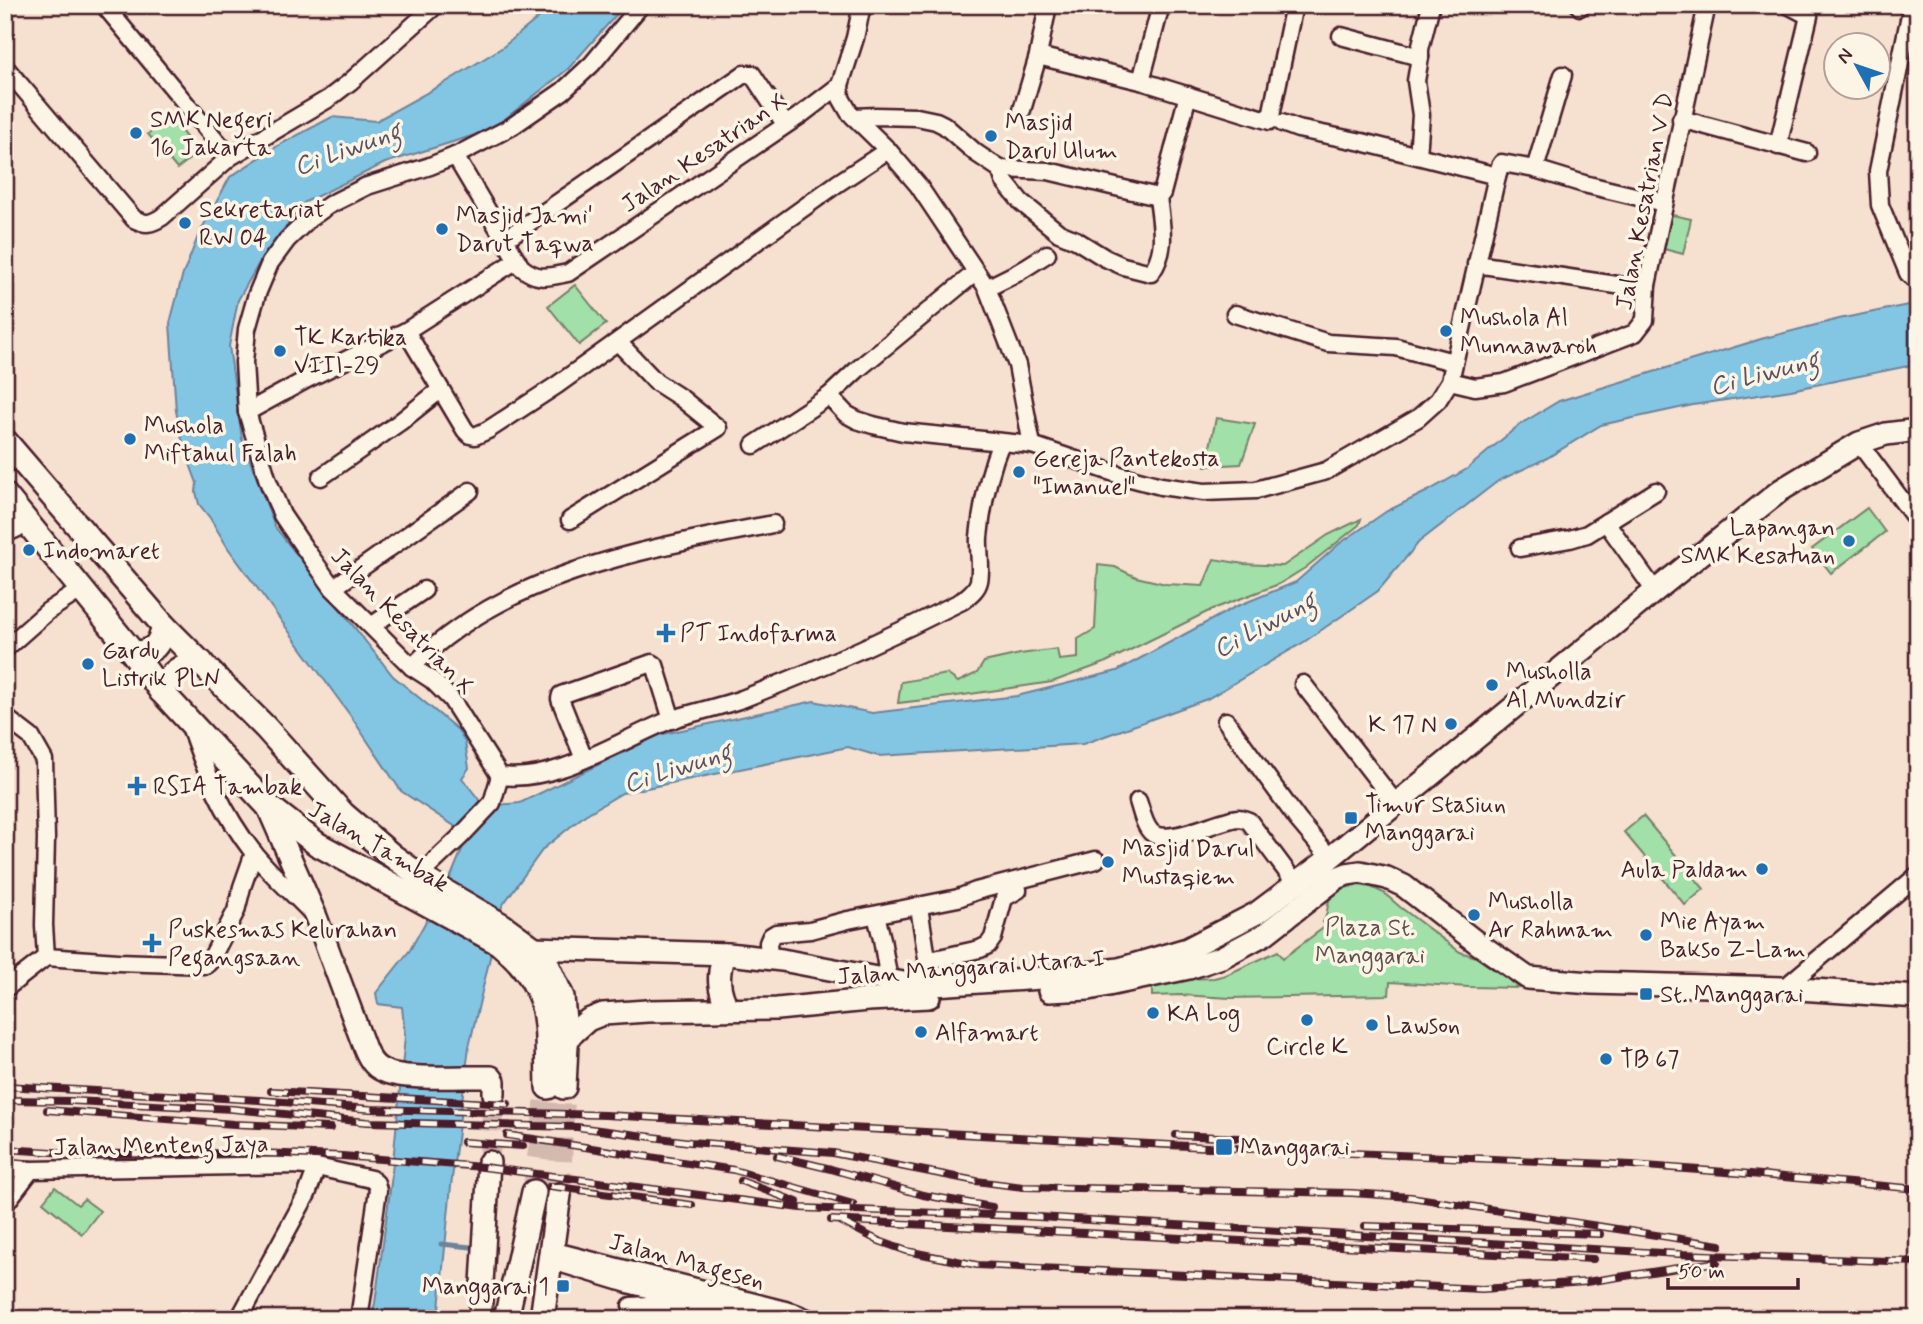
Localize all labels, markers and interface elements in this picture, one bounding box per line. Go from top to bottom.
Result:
north arrow [1822,32,1892,102]
text: N [1831,43,1859,69]
street label: Jalan Kesatrian X [616,86,794,220]
street label: Jalan Kesatrian V D [1609,90,1682,313]
place label: SMK Negeri 16 Jakarta [150,105,272,164]
place label: Masjid Darul Ulum [1005,108,1118,167]
water label: Ci Liwung [289,114,410,188]
marker: SMK Negeri 16 Jakarta [128,125,144,141]
marker: Masjid Darul Ulum [983,128,999,144]
place label: Sekretariat RW 04 [199,195,325,254]
place label: Masjid Jami' Darut Taqwa [456,201,594,260]
marker: Sekretariat RW 04 [177,215,193,231]
marker: Masjid Jami' Darut Taqwa [434,221,450,237]
place label: Mushola Al Munnawaroh [1460,303,1597,362]
place label: TK Kartika VIII-29 [294,323,407,382]
marker: Mushola Al Munnawaroh [1438,323,1454,339]
water label: Ci Liwung [1706,342,1826,408]
marker: TK Kartika VIII-29 [272,343,288,359]
place label: Mushola Miftahul Falah [144,411,297,470]
marker: Mushola Miftahul Falah [122,431,138,447]
place label: Gereja Pantekosta "Imanuel" [1033,444,1220,503]
marker: Gereja Pantekosta "Imanuel" [1011,464,1027,480]
place label: Lapangan SMK Kesatuan [1681,513,1835,572]
marker: Lapangan SMK Kesatuan [1841,533,1857,549]
place label: Indomaret [43,536,160,567]
street label: Jalan Kesatrian X [323,541,480,703]
marker: Indomaret [21,542,37,558]
water label: Ci Liwung [1208,583,1326,670]
place label: PT Indofarma [680,619,837,650]
marker: PT Indofarma [658,625,674,641]
place label: Gardu Listrik PLN [102,636,221,695]
marker: Gardu Listrik PLN [80,656,96,672]
place label: Musholla Al Mundzir [1506,657,1626,716]
marker: Musholla Al Mundzir [1484,677,1500,693]
place label: K 17 N [1368,710,1437,741]
marker: K 17 N [1443,716,1459,732]
water label: Ci Liwung [619,735,740,805]
place label: RSIA Tambak [153,772,302,803]
marker: RSIA Tambak [127,776,147,796]
place label: Timur Stasiun Manggarai [1365,790,1506,851]
street label: Jalan Tambak [302,794,454,900]
marker: Timur Stasiun Manggarai [1343,810,1359,826]
place label: Masjid Darul Mustaqiem [1122,834,1254,893]
marker: Masjid Darul Mustaqiem [1100,854,1116,870]
place label: Aula Paldam [1621,855,1748,886]
marker: Aula Paldam [1754,861,1770,877]
place label: Musholla Ar Rahmam [1488,887,1613,946]
marker: Musholla Ar Rahmam [1466,907,1482,923]
place label: Mie Ayam Bakso Z-Lam [1660,907,1806,966]
park label: Plaza St. Manggarai [1315,913,1425,974]
place label: Puskesmas Kelurahan Pegangsaan [168,915,397,977]
marker: Mie Ayam Bakso Z-Lam [1638,927,1654,943]
marker: Puskesmas Kelurahan Pegangsaan [142,933,162,953]
street label: Jalan Manggarai Utara I [836,944,1106,995]
place label: St. Manggarai [1660,980,1804,1013]
marker: St. Manggarai [1638,986,1654,1002]
place label: KA Log [1167,999,1240,1032]
marker: KA Log [1145,1005,1161,1021]
place label: Lawson [1386,1011,1460,1042]
marker: Circle K [1299,1012,1315,1028]
marker: Lawson [1364,1017,1380,1033]
place label: Alfamart [935,1018,1038,1049]
marker: Alfamart [913,1024,929,1040]
place label: Circle K [1266,1032,1348,1063]
place label: TB 67 [1620,1045,1679,1076]
marker: TB 67 [1598,1051,1614,1067]
street label: Jalan Menteng Jaya [53,1129,269,1167]
place label: Manggarai [1240,1133,1350,1166]
marker: Manggarai [1214,1137,1234,1157]
street label: Jalan Magesen [605,1227,768,1301]
scale bar [1668,1247,1797,1291]
text: 50 m [1678,1258,1725,1286]
place label: Manggarai 1 [422,1272,549,1305]
marker: Manggarai 1 [555,1278,571,1294]

